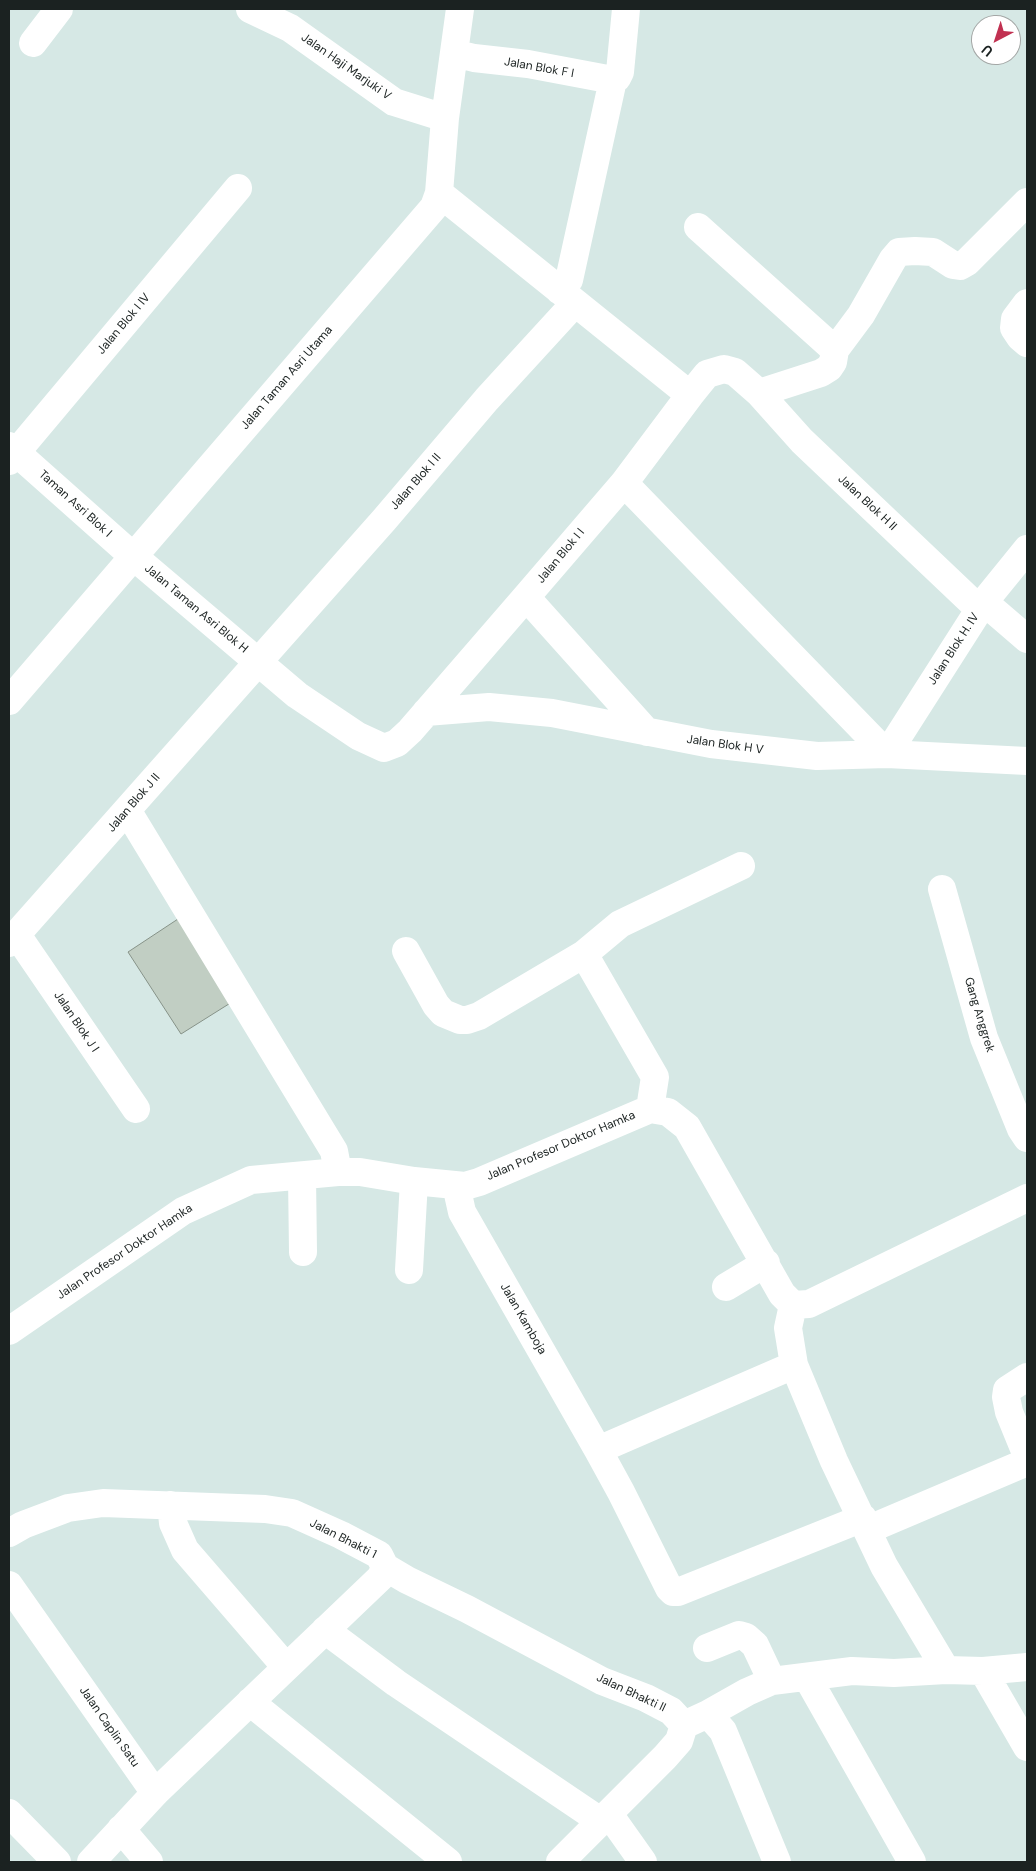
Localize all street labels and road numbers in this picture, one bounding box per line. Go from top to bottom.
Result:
street label: Jalan Haji Marjuki V [298,31,394,103]
street label: Jalan Blok F I [503,55,575,81]
street label: Jalan Blok I IV [94,291,154,357]
street label: Jalan Taman Asri Utama [238,323,336,433]
street label: Jalan Blok I II [388,451,444,513]
street label: Taman Asri Blok I [36,467,114,541]
street label: Jalan Blok H II [835,472,899,534]
street label: Jalan Blok I I [534,526,588,586]
street label: Jalan Taman Asri Blok H [141,562,251,656]
street label: Jalan Blok H. IV [925,610,983,688]
street label: Jalan Blok H V [686,732,764,758]
street label: Jalan Blok J II [105,771,163,835]
street label: Gang Anggrek [961,976,997,1054]
street label: Jalan Blok J I [50,989,102,1055]
street label: Jalan Profesor Doktor Hamka [484,1108,638,1184]
street label: Jalan Profesor Doktor Hamka [55,1201,195,1303]
street label: Jalan Kamboja [497,1281,549,1357]
street label: Jalan Bhakti 1 [307,1516,379,1562]
street label: Jalan Bhakti II [594,1671,668,1715]
street label: Jalan Caplin Satu [76,1684,142,1770]

